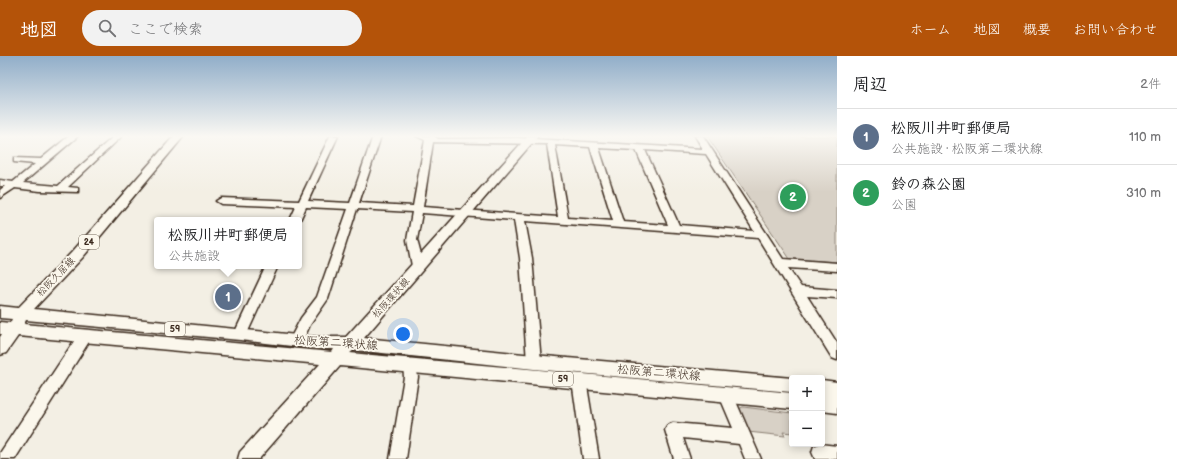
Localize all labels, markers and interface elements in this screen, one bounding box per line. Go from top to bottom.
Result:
search box [82,10,362,46]
icon: search [96,17,118,39]
text: 地図 [20,19,58,42]
text: ここで検索 [128,20,203,39]
text: ホーム [910,21,951,38]
text: 地図 [973,21,1001,38]
text: 概要 [1023,21,1051,38]
text: お問い合わせ [1073,21,1157,38]
text: 周辺 [853,75,887,95]
text: 2件 [1140,76,1161,92]
text: 松阪川井町郵便局 [891,119,1011,138]
text: 1 [863,129,869,145]
text: 110 m [1129,129,1161,145]
text: 公共施設 · 松阪第二環状線 [891,141,1042,157]
text: 鈴の森公園 [891,175,966,194]
pin: 2 [780,182,806,212]
text: 2 [862,185,870,201]
text: 310 m [1126,185,1161,201]
text: 公園 [891,197,917,213]
popup [154,217,302,269]
text: 松阪川井町郵便局 [168,226,288,245]
road number: 24 [79,235,99,249]
text: 公共施設 [168,248,220,264]
street label: 松阪久居線 [34,255,78,299]
street label: 松阪環状線 [370,275,412,321]
pin: 1 [215,282,241,312]
road number: 59 [165,322,185,336]
your location [393,324,413,344]
street label: 松阪第二環状線 [294,333,378,353]
street label: 松阪第二環状線 [616,362,702,384]
road number: 59 [553,372,573,386]
map controls [789,375,825,447]
button: + [789,375,825,411]
button: − [789,411,825,447]

